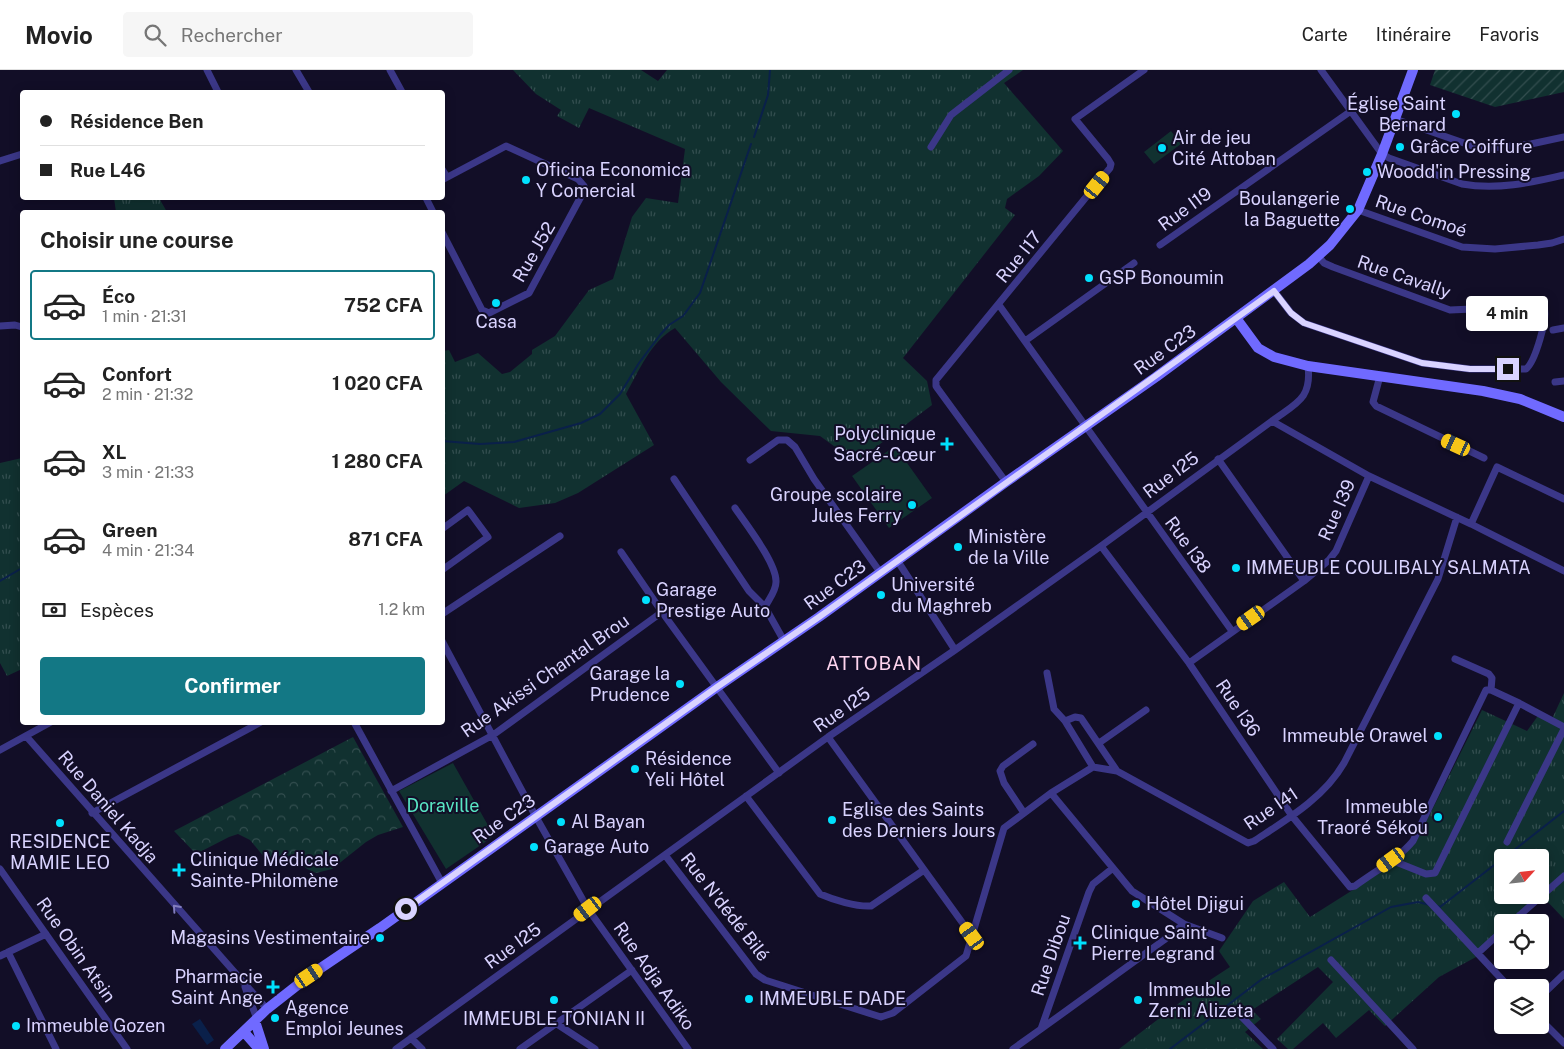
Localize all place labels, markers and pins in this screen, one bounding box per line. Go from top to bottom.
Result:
place label: Église Saint Bernard [1347,92,1446,135]
marker: Église Saint Bernard [1450,108,1462,120]
place label: Air de jeu Cité Attoban [1172,127,1276,169]
place label: Grâce Coiffure [1410,136,1533,157]
marker: Grâce Coiffure [1394,141,1406,153]
marker: Air de jeu Cité Attoban [1156,142,1168,154]
place label: Oficina Economica Y Comercial [536,159,691,201]
place label: Woodd'in Pressing [1377,161,1531,182]
marker: Woodd'in Pressing [1361,166,1373,178]
marker: Oficina Economica Y Comercial [520,174,532,186]
place label: Boulangerie la Baguette [1239,188,1340,230]
marker: Boulangerie la Baguette [1344,203,1356,215]
place label: GSP Bonoumin [1099,267,1224,288]
marker: GSP Bonoumin [1083,272,1095,284]
marker: Casa [490,297,502,309]
place label: Casa [475,311,517,332]
place label: Polyclinique Sacré-Cœur [833,423,936,465]
marker: Polyclinique Sacré-Cœur [940,437,954,451]
place label: Groupe scolaire Jules Ferry [770,484,902,526]
marker: Groupe scolaire Jules Ferry [906,499,918,511]
place label: Ministère de la Ville [968,526,1050,568]
marker: Ministère de la Ville [952,541,964,553]
place label: IMMEUBLE COULIBALY SALMATA [1246,557,1531,578]
marker: IMMEUBLE COULIBALY SALMATA [1230,562,1242,574]
place label: Université du Maghreb [891,574,992,616]
place label: Garage Prestige Auto [656,579,770,621]
marker: Université du Maghreb [875,589,887,601]
marker: Garage Prestige Auto [640,594,652,606]
place label: Garage la Prudence [590,663,670,705]
marker: Garage la Prudence [674,678,686,690]
place label: Immeuble Orawel [1282,725,1428,746]
marker: Immeuble Orawel [1432,730,1444,742]
place label: Résidence Yeli Hôtel [645,748,732,790]
marker: Résidence Yeli Hôtel [629,763,641,775]
place label: Immeuble Traoré Sékou [1317,796,1428,838]
place label: Eglise des Saints des Derniers Jours [842,799,995,841]
place label: Al Bayan [571,811,645,832]
marker: Immeuble Traoré Sékou [1432,811,1444,823]
marker: Eglise des Saints des Derniers Jours [826,814,838,826]
marker: Al Bayan [555,816,567,828]
marker: RESIDENCE MAMIE LEO [54,817,66,829]
place label: RESIDENCE MAMIE LEO [9,831,111,873]
place label: Garage Auto [544,836,649,857]
marker: Garage Auto [528,841,540,853]
place label: Clinique Médicale Sainte-Philomène [190,849,339,891]
marker: Clinique Médicale Sainte-Philomène [172,863,186,877]
place label: Hôtel Djigui [1146,893,1244,914]
marker: Hôtel Djigui [1130,898,1142,910]
place label: Clinique Saint Pierre Legrand [1091,922,1215,964]
place label: Magasins Vestimentaire [170,927,370,948]
marker: Magasins Vestimentaire [374,932,386,944]
marker: Clinique Saint Pierre Legrand [1073,936,1087,950]
place label: Pharmacie Saint Ange [171,966,263,1008]
place label: Immeuble Zerni Alizeta [1148,979,1254,1021]
marker: Pharmacie Saint Ange [267,981,279,993]
place label: IMMEUBLE DADE [759,988,906,1009]
marker: IMMEUBLE DADE [743,993,755,1005]
marker: IMMEUBLE TONIAN II [548,994,560,1006]
marker: Immeuble Zerni Alizeta [1132,994,1144,1006]
place label: Agence Emploi Jeunes [285,997,404,1039]
place label: IMMEUBLE TONIAN II [463,1008,645,1029]
marker: Agence Emploi Jeunes [269,1012,281,1024]
place label: Immeuble Gozen [26,1015,166,1036]
marker: Immeuble Gozen [10,1020,22,1032]

